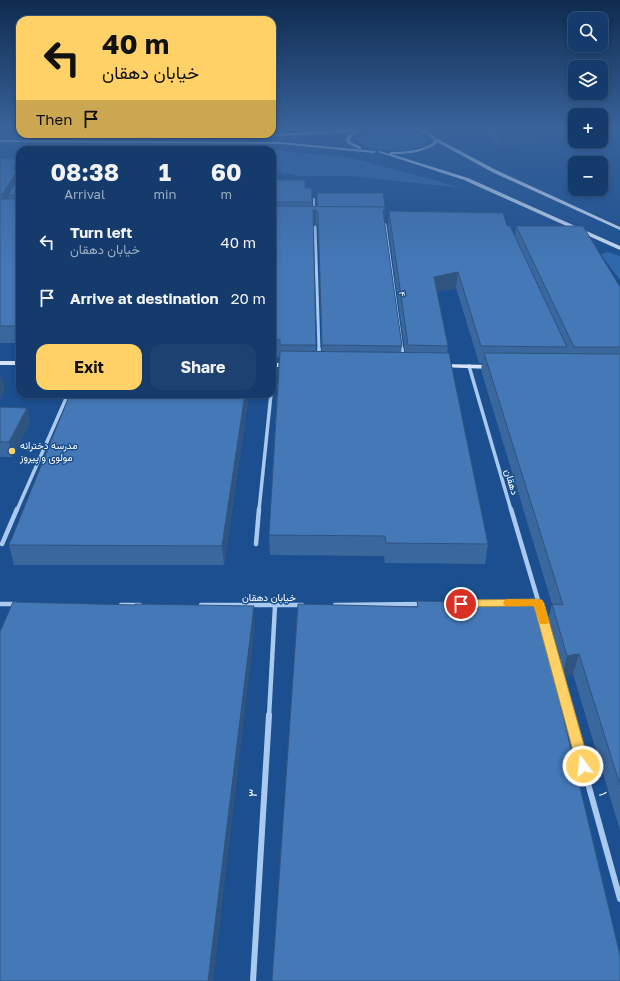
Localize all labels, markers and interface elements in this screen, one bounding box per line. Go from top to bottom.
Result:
map controls [568,12,608,196]
button: search [568,12,608,52]
text: 40 m [102,27,169,60]
icon: left [36,32,88,84]
button: layers [568,60,608,100]
text: خیابان دهقان [102,61,199,83]
icon: arrive [80,108,102,130]
button: + [568,108,608,148]
text: Then [36,110,72,128]
button: − [568,156,608,196]
text: 08:38 [50,157,119,186]
text: 1 [159,157,171,186]
text: 60 [211,157,242,186]
text: Arrival [64,186,105,202]
text: min [153,186,176,202]
text: m [220,186,232,202]
text: Turn left [70,223,132,241]
icon: left [36,231,58,253]
text: 40 m [221,233,256,251]
text: خیابان دهقان [70,241,140,257]
icon: arrive [36,287,58,309]
text: Arrive at destination [70,289,219,307]
text: 20 m [231,289,266,307]
street label: ۴ [397,291,408,297]
button: Exit [36,344,142,390]
button: Share [150,344,256,390]
place label: مدرسه دخترانه مولوی و پیروز [19,439,77,465]
marker: مدرسه دخترانه مولوی و پیروز [7,446,17,456]
street label: دهقان [503,468,521,496]
pin [444,587,478,621]
street label: خیابان دهقان [242,591,296,604]
icon: arrive [450,593,472,615]
position arrow [562,745,604,787]
street label: ۳ [245,789,260,797]
street label: ۱ [596,790,611,797]

